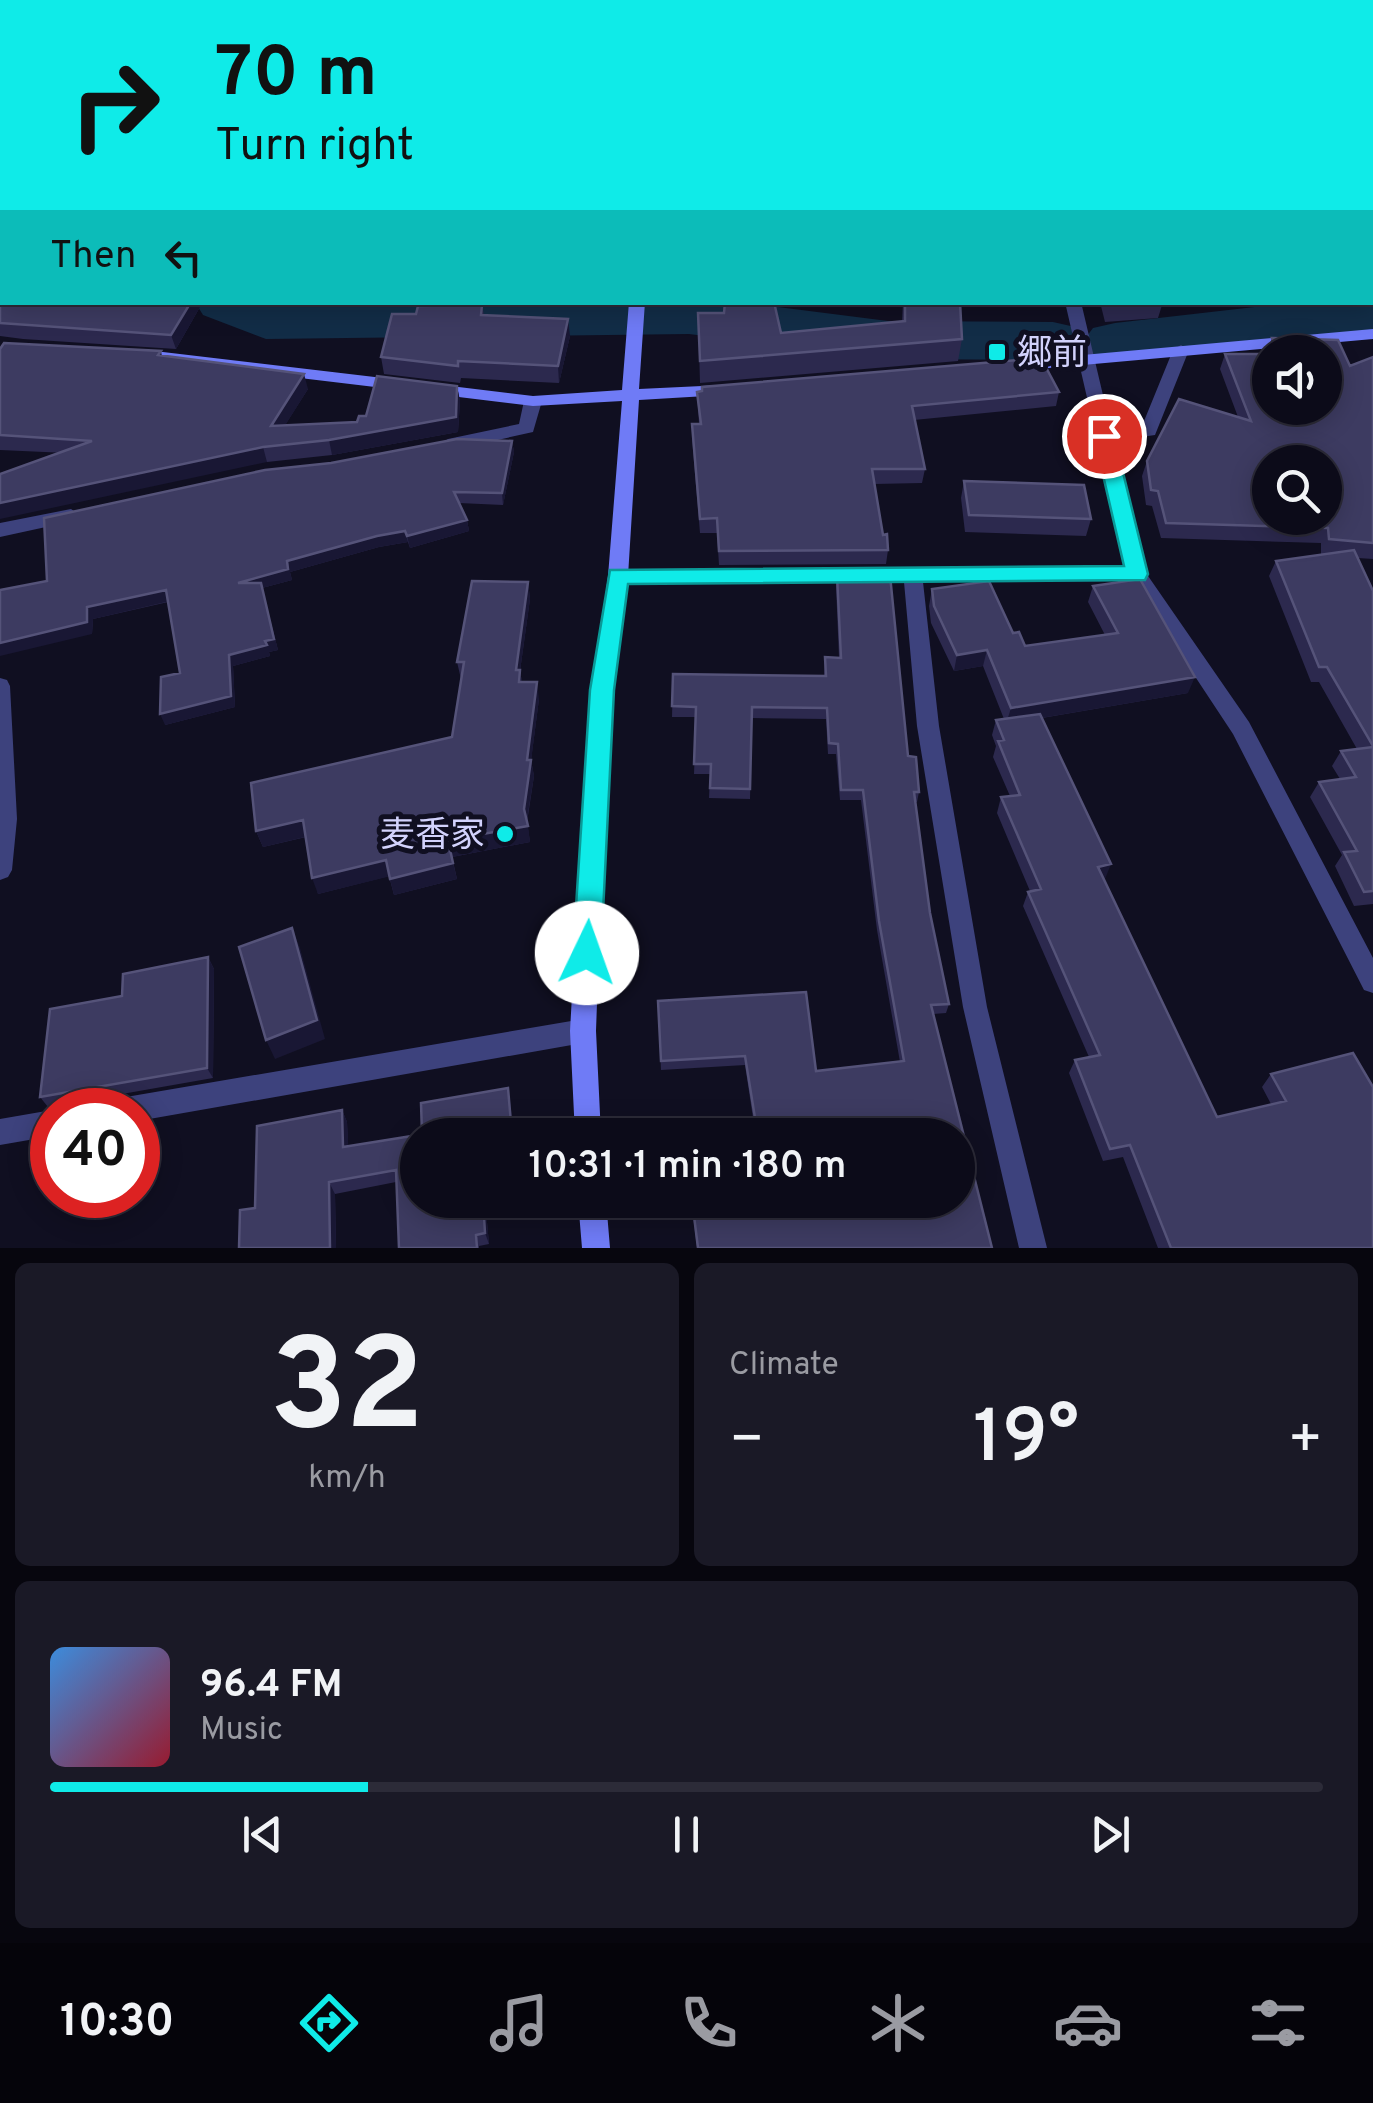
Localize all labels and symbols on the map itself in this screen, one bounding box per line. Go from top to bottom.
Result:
place label: 郷前 [1017,333,1087,377]
marker: 郷前 [986,341,1008,363]
pin [1062,394,1147,479]
place label: 麦香家 [380,815,485,859]
marker: 麦香家 [494,823,516,845]
position arrow [535,901,639,1005]
speed limit sign: 40 [30,1088,160,1218]

